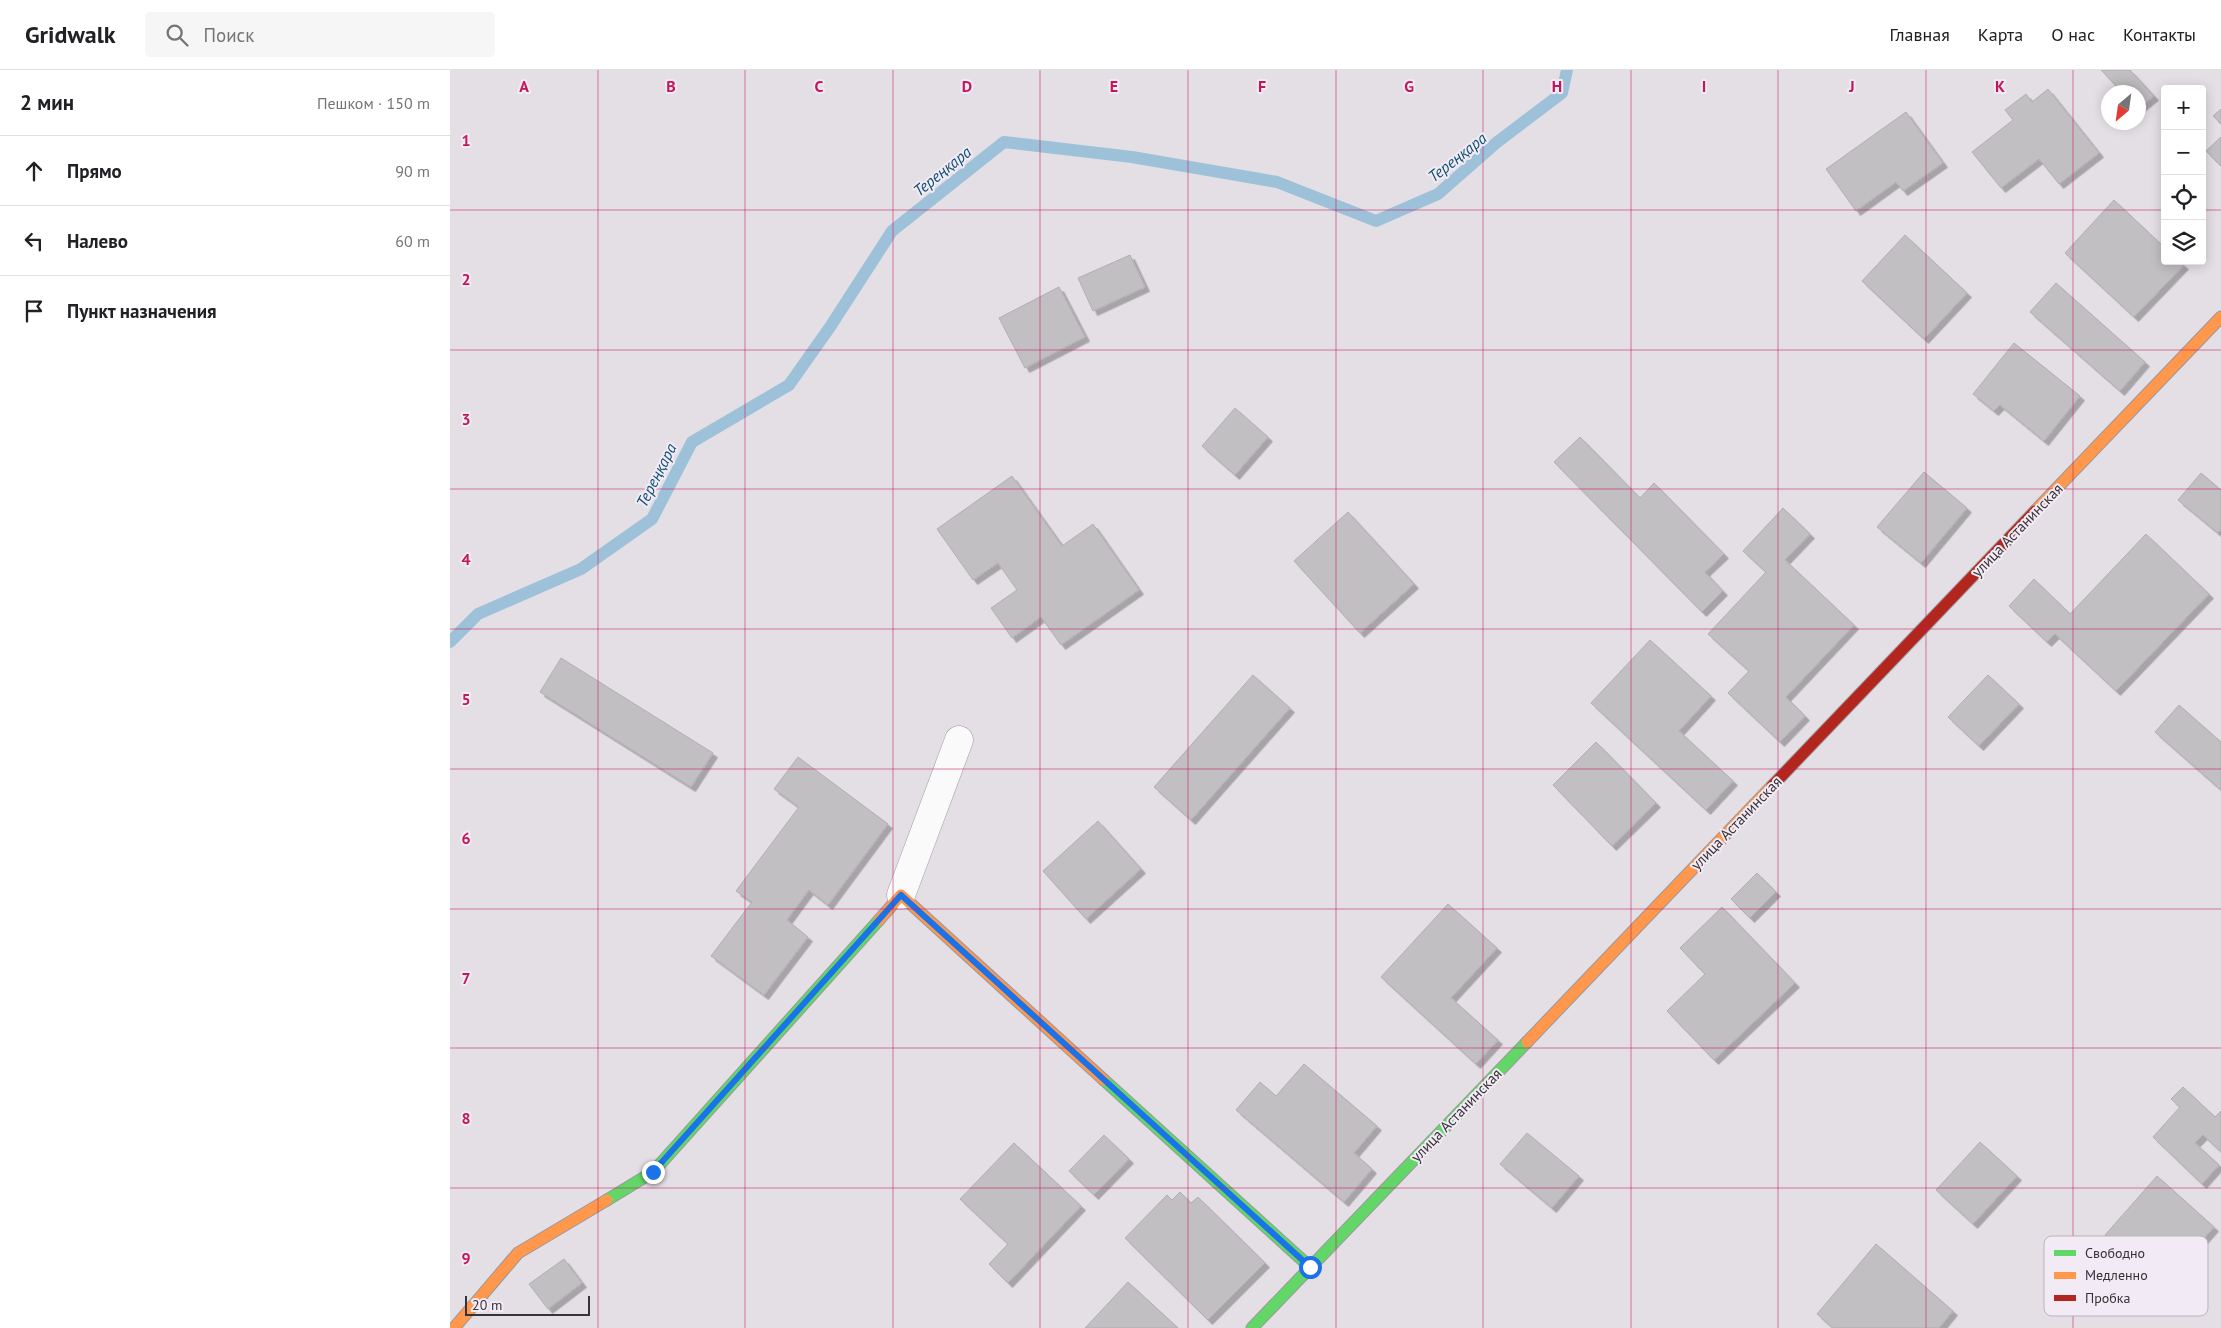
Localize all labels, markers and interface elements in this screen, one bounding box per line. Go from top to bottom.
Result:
search box [145,12,495,57]
text: Gridwalk [25,19,115,50]
icon: search [163,21,191,49]
text: Поиск [203,23,254,47]
text: Главная [1889,23,1950,46]
text: Карта [1978,23,2023,46]
text: О нас [2051,23,2095,46]
text: Контакты [2123,23,2196,46]
text: A [519,76,529,96]
text: B [666,76,676,96]
text: C [815,76,824,96]
text: D [962,76,972,96]
text: E [1110,76,1118,96]
text: F [1258,76,1266,96]
text: G [1404,76,1414,96]
text: H [1552,76,1562,96]
text: I [1702,76,1706,96]
text: J [1848,76,1855,96]
text: K [1995,76,2005,96]
north arrow [2101,85,2146,130]
map controls [2161,85,2206,265]
button: + [2161,85,2206,130]
text: 2 мин [20,89,74,116]
text: Пешком · 150 m [317,93,430,113]
water label: Тереңқара [1424,128,1490,186]
text: 1 [461,130,471,150]
button: − [2161,130,2206,175]
water label: Тереңқара [909,141,975,200]
icon: ahead [20,157,48,185]
text: Прямо [67,159,122,183]
text: 90 m [395,161,430,181]
button: locate [2161,175,2206,220]
button: layers [2161,220,2206,265]
icon: left [20,227,48,255]
text: Налево [67,229,128,253]
text: 60 m [395,231,430,251]
text: 2 [461,269,471,289]
icon: arrive [20,297,48,325]
text: Пункт назначения [67,299,217,323]
text: 3 [461,409,471,429]
water label: Тереңқара [631,440,681,510]
street label: улица Астанинская [1967,479,2067,581]
text: 4 [461,549,471,569]
text: 5 [461,689,471,709]
street label: улица Астанинская [1686,772,1786,874]
text: 6 [461,828,471,848]
text: 7 [461,968,471,988]
street label: улица Астанинская [1406,1064,1506,1166]
text: 8 [461,1108,471,1128]
route end [642,1161,665,1184]
legend [2044,1236,2208,1316]
text: Свободно [2085,1244,2145,1262]
text: 9 [461,1248,471,1268]
route start [1299,1256,1322,1279]
text: Медленно [2085,1266,2148,1284]
text: Пробка [2085,1289,2130,1307]
scale bar [465,1293,590,1316]
text: 20 m [472,1296,502,1314]

